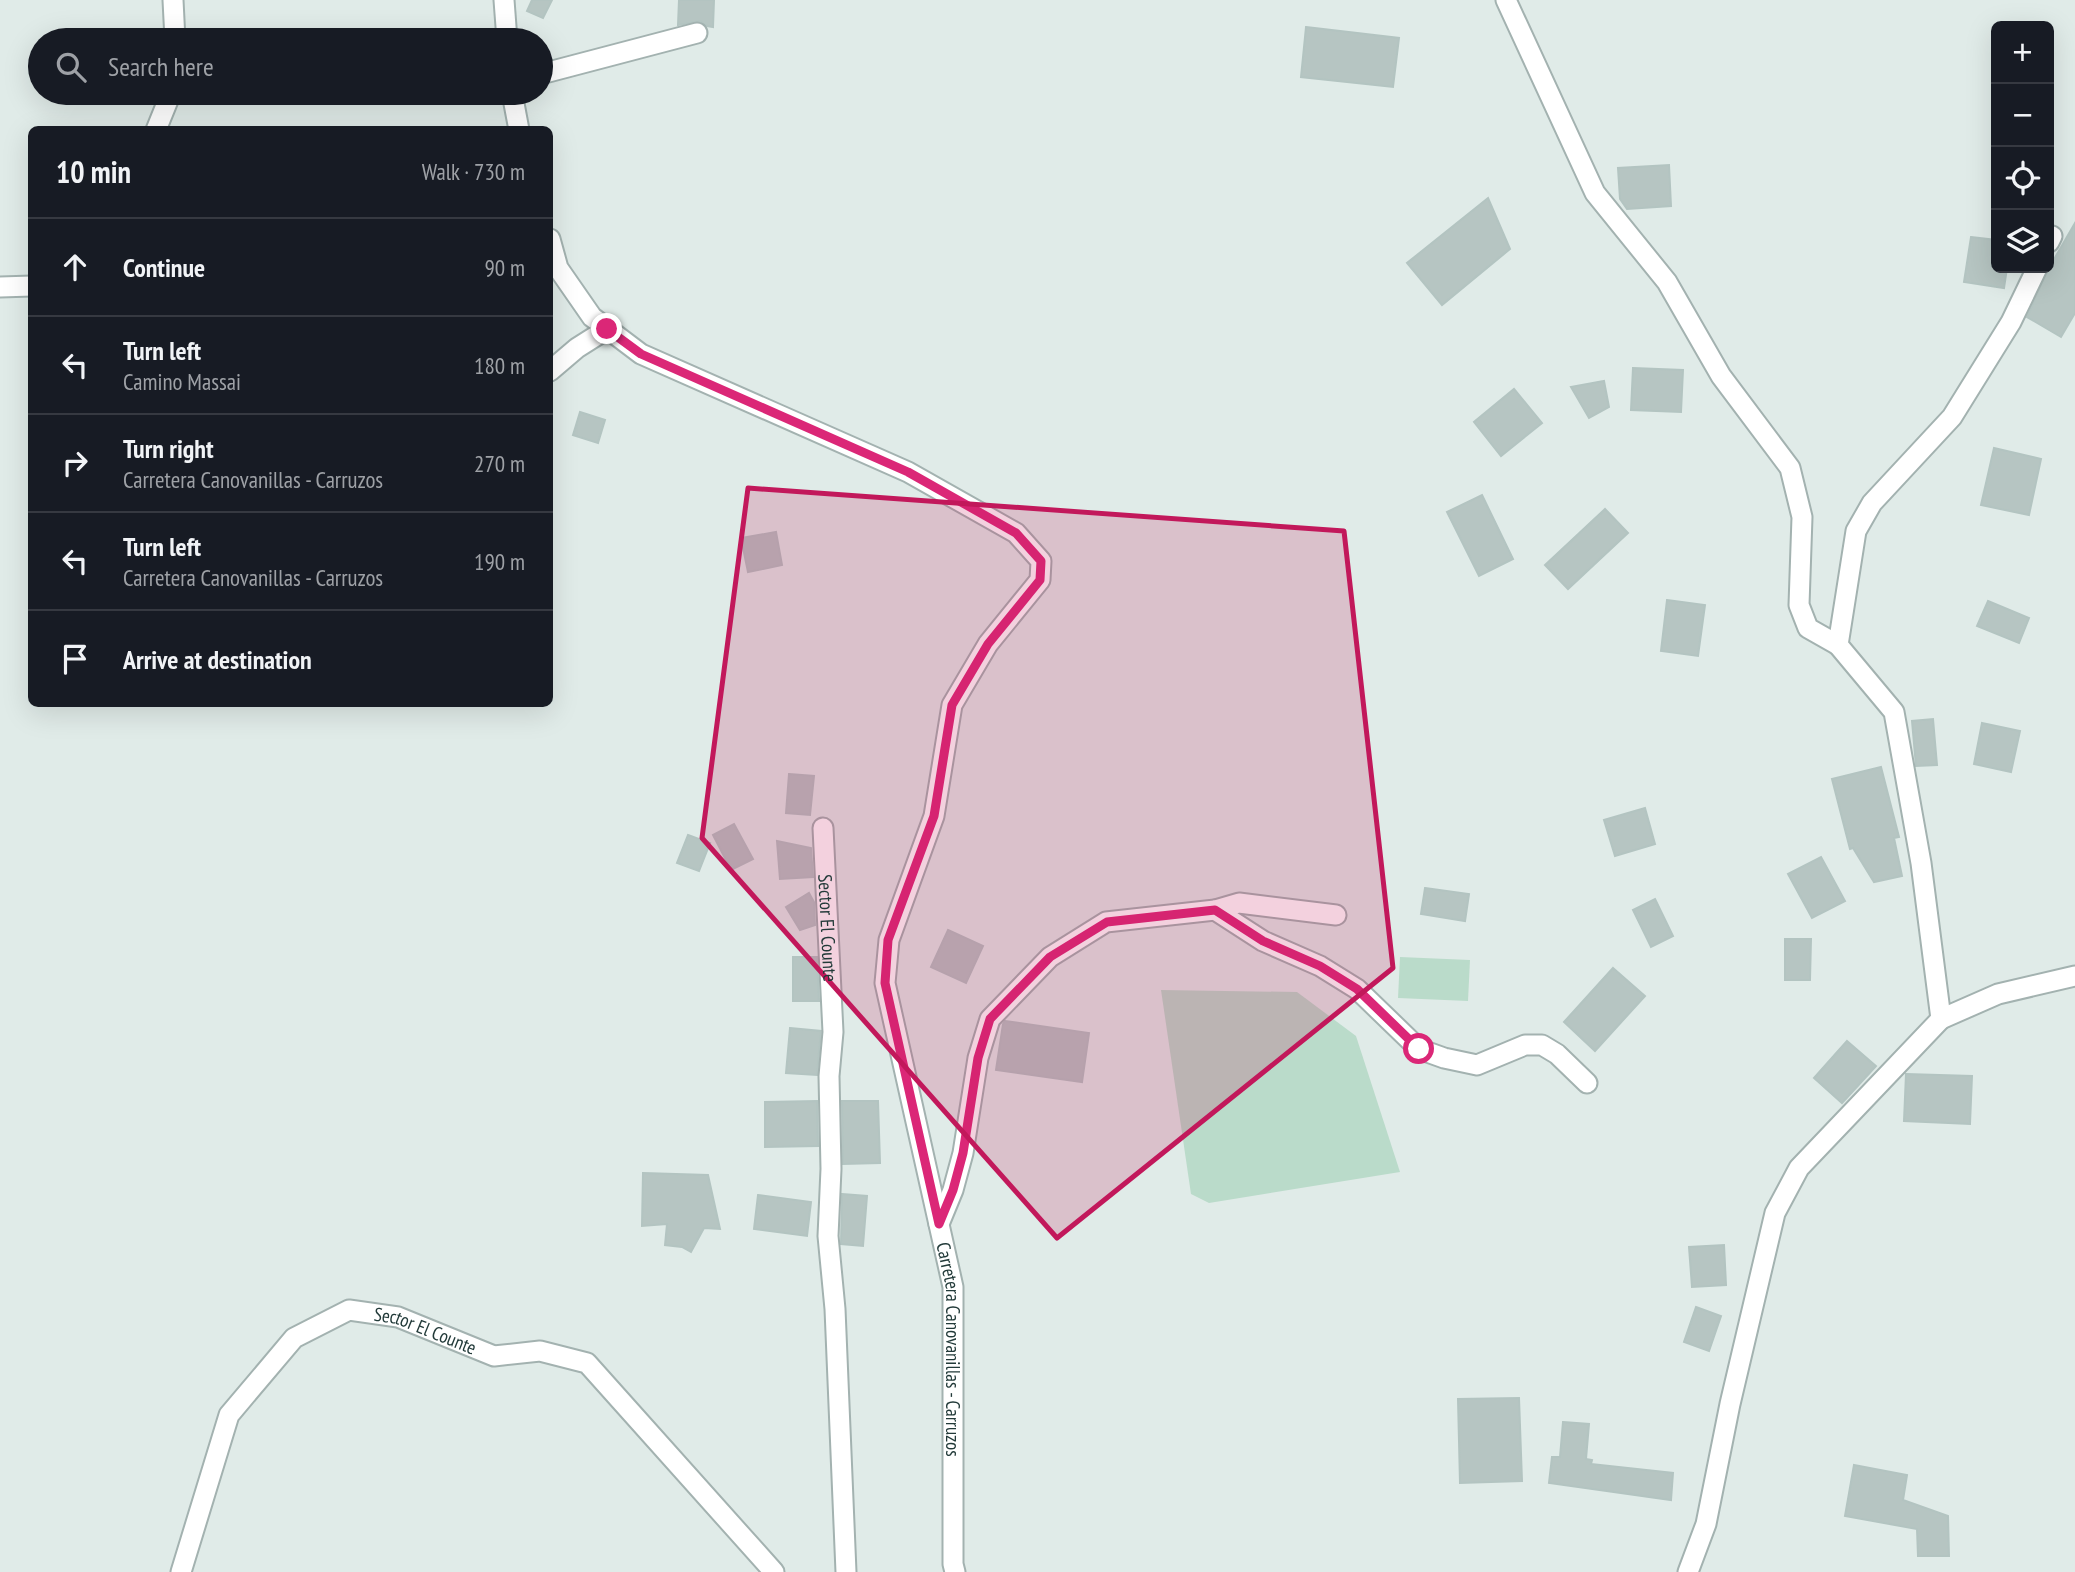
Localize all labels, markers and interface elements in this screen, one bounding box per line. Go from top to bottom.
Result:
map controls [1991,21,2054,273]
button: + [1991,21,2054,84]
search box [28,28,553,105]
icon: search [52,48,90,86]
text: Search here [108,50,214,83]
button: − [1991,84,2054,147]
button: locate [1991,147,2054,210]
text: 10 min [56,152,131,191]
text: Walk · 730 m [422,157,525,186]
button: layers [1991,210,2054,273]
icon: ahead [56,248,94,286]
text: Continue [123,251,205,284]
text: 90 m [484,253,525,282]
route end [591,313,622,344]
text: Turn left [123,334,201,367]
icon: left [56,346,94,384]
text: 180 m [474,351,525,380]
text: Camino Massai [123,367,241,396]
text: Turn right [123,432,214,465]
icon: right [56,444,94,482]
text: 270 m [474,449,525,478]
text: Carretera Canovanillas - Carruzos [123,465,383,494]
text: Turn left [123,530,201,563]
icon: left [56,542,94,580]
text: 190 m [474,547,525,576]
text: Carretera Canovanillas - Carruzos [123,563,383,592]
icon: arrive [56,640,94,678]
text: Arrive at destination [123,643,312,676]
street label: Sector El Counte [813,874,843,982]
route start [1403,1033,1434,1064]
street label: Carretera Canovanillas - Carruzos [931,1240,965,1457]
street label: Sector El Counte [373,1302,480,1360]

